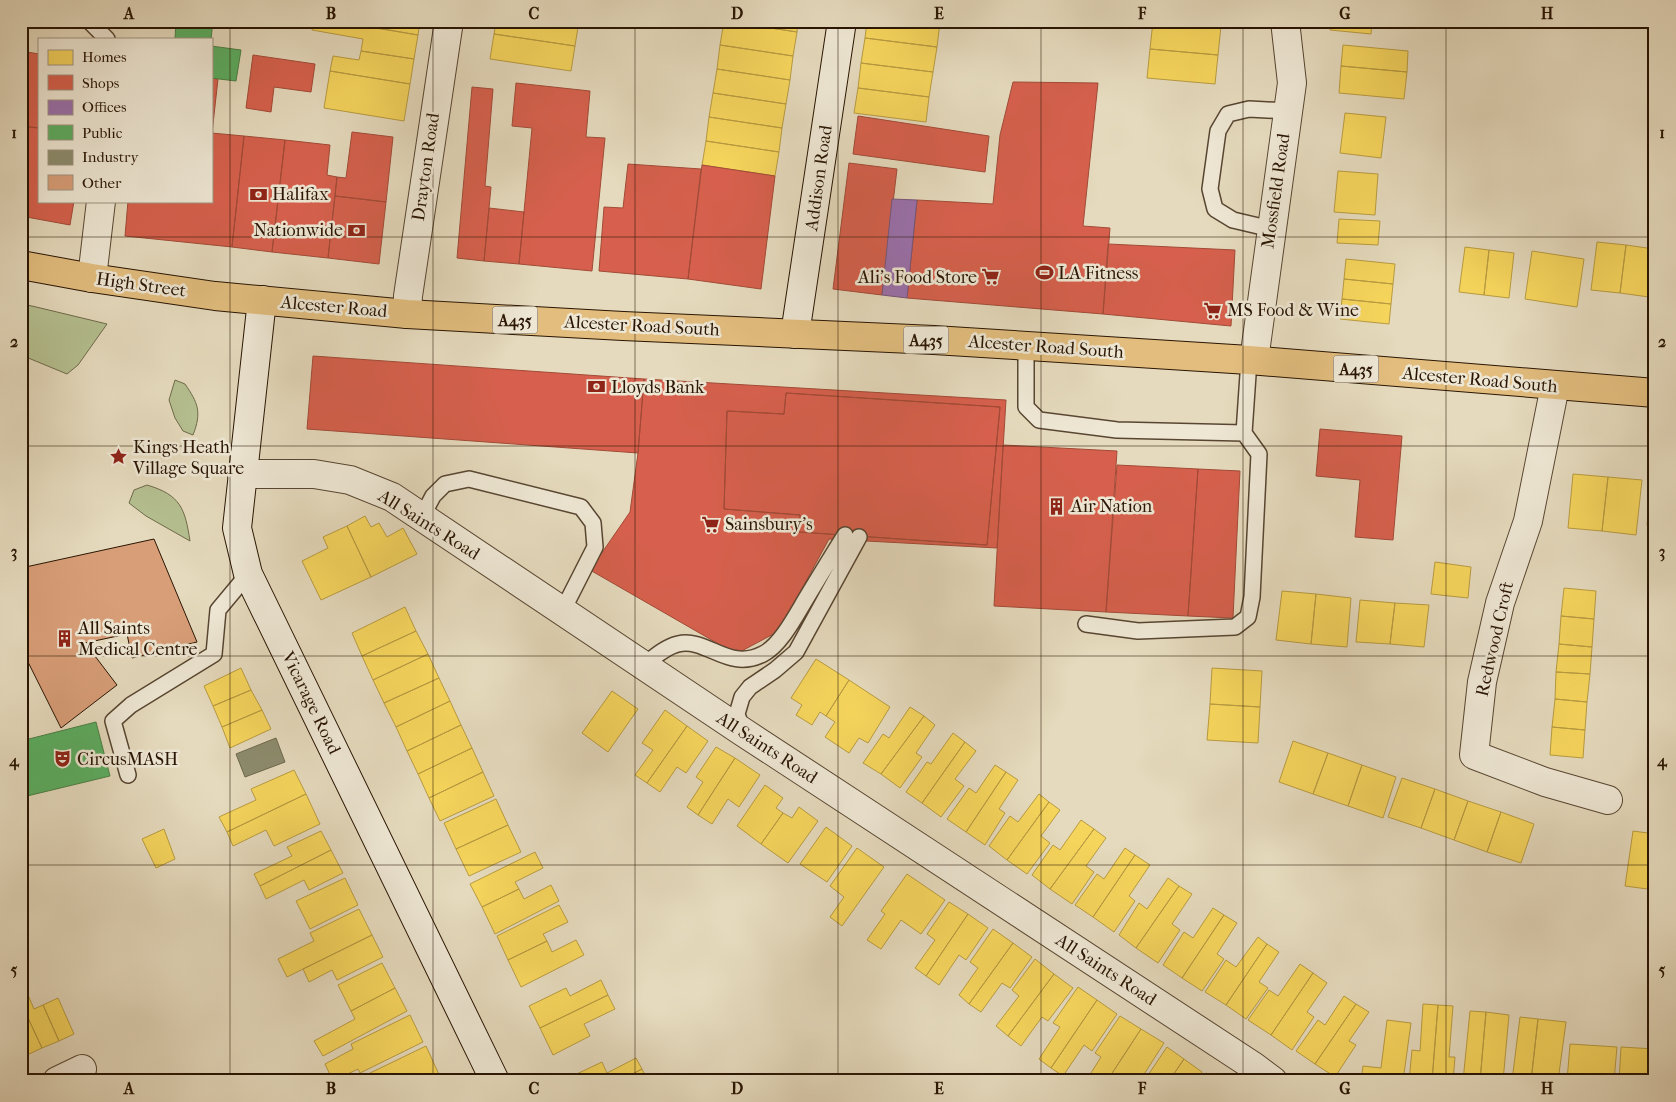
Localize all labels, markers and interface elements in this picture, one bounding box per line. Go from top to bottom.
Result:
text: A [123,4,135,23]
text: B [326,4,336,23]
text: C [529,4,540,23]
text: D [731,4,743,23]
text: E [934,4,944,23]
text: F [1137,4,1147,23]
text: G [1339,4,1351,23]
text: H [1541,4,1554,23]
legend [38,38,212,202]
text: Homes [82,48,127,66]
text: Shops [82,74,120,92]
text: Offices [82,98,127,116]
street label: Drayton Road [408,111,444,222]
text: 1 [11,123,17,142]
text: 1 [1659,123,1665,142]
text: Public [82,124,123,142]
street label: Addison Road [801,124,837,233]
street label: Mossfield Road [1258,132,1295,250]
text: Industry [82,148,139,166]
text: Other [82,174,122,192]
bank icon: Halifax [248,184,268,204]
place label: Halifax [272,184,329,205]
place label: Nationwide [253,220,343,241]
bank icon: Nationwide [347,220,367,240]
sports icon: LA Fitness [1034,263,1054,283]
place label: LA Fitness [1058,263,1139,284]
place label: Ali's Food Store [857,267,977,288]
supermarket icon: Ali's Food Store [981,267,1001,287]
street label: High Street [95,268,188,302]
street label: Alcester Road [279,292,388,322]
supermarket icon: MS Food & Wine [1203,300,1223,320]
place label: MS Food & Wine [1227,300,1359,321]
road number: A435 [492,306,538,334]
street label: Alcester Road South [563,311,720,341]
road number: A435 [904,326,948,354]
street label: Alcester Road South [967,331,1124,363]
text: 2 [10,332,18,351]
text: 2 [1658,332,1666,351]
road number: A435 [1334,356,1378,382]
street label: Alcester Road South [1401,363,1558,397]
bank icon: Lloyds Bank [587,377,607,397]
place label: Lloyds Bank [611,377,705,398]
place label: Kings Heath Village Square [132,437,244,479]
place icon: Kings Heath Village Square [109,447,129,467]
street label: All Saints Road [374,485,484,565]
building icon: Air Nation [1047,496,1067,516]
place label: Air Nation [1070,496,1153,517]
supermarket icon: Sainsbury's [701,514,721,534]
place label: Sainsbury's [725,514,813,535]
text: 3 [11,542,17,562]
text: 3 [1659,542,1665,562]
street label: Redwood Croft [1472,579,1519,699]
place label: All Saints Medical Centre [77,618,198,660]
building icon: All Saints Medical Centre [54,628,74,648]
street label: Vicarage Road [277,647,345,758]
street label: All Saints Road [712,707,821,788]
theatre icon: CircusMASH [53,749,73,769]
place label: CircusMASH [77,749,178,770]
text: 4 [8,751,20,771]
text: 4 [1656,751,1668,771]
street label: All Saints Road [1051,929,1160,1010]
text: 5 [11,960,18,979]
text: 5 [1659,960,1666,979]
text: A [123,1079,135,1098]
text: B [326,1079,336,1098]
text: C [529,1079,540,1098]
text: D [731,1079,743,1098]
text: E [934,1079,944,1098]
text: F [1137,1079,1147,1098]
text: G [1339,1079,1351,1098]
text: H [1541,1079,1554,1098]

